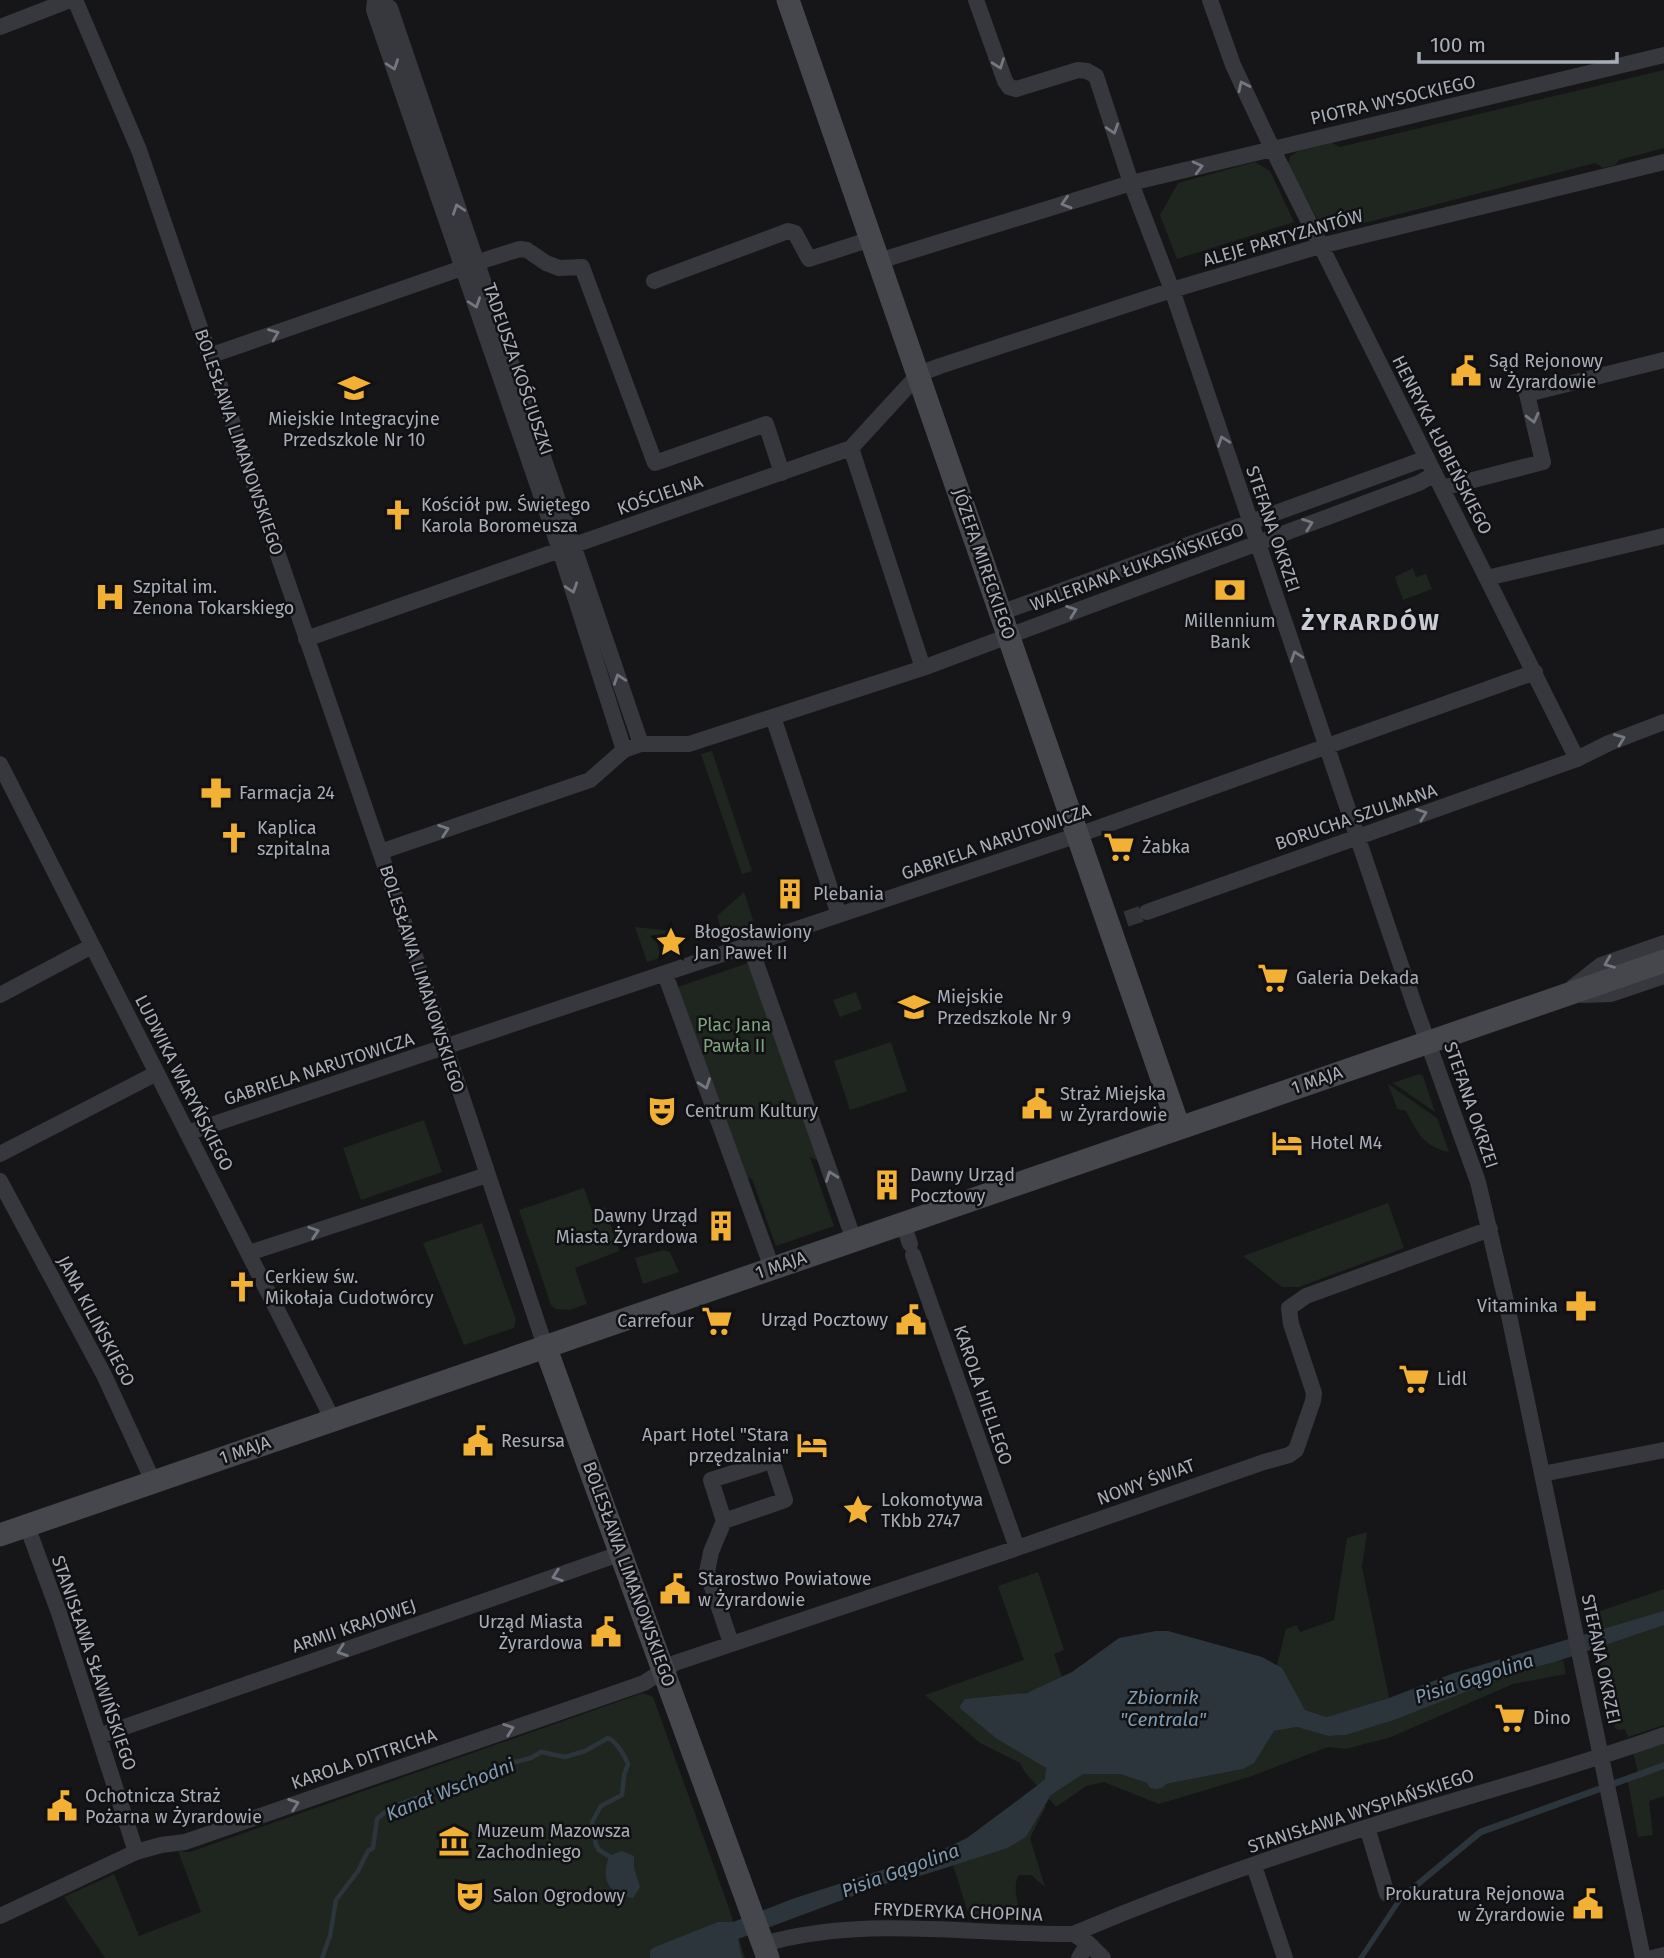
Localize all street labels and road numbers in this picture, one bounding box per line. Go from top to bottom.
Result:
street label: PIOTRA WYSOCKIEGO [1308,70,1478,130]
street label: ALEJE PARTYZANTÓW [1200,205,1366,271]
street label: TADEUSZA KOŚCIUSZKI [478,280,558,458]
street label: BOLESŁAWA LIMANOWSKIEGO [190,326,288,558]
street label: HENRYKA ŁUBIEŃSKIEGO [1387,351,1498,538]
street label: STEFANA OKRZEI [1241,463,1305,595]
street label: KOŚCIELNA [614,470,706,520]
street label: JÓZEFA MIRECKIEGO [948,486,1020,642]
street label: WALERIANA ŁUKASIŃSKIEGO [1027,517,1247,616]
street label: BORUCHA SZULMANA [1272,779,1441,855]
street label: GABRIELA NARUTOWICZA [898,799,1094,885]
street label: BOLESŁAWA LIMANOWSKIEGO [375,862,469,1096]
street label: LUDWIKA WARYŃSKIEGO [130,991,239,1175]
street label: GABRIELA NARUTOWICZA [221,1028,418,1110]
street label: STEFANA OKRZEI [1439,1039,1503,1171]
street label: 1 MAJA [1289,1061,1346,1099]
street label: 1 MAJA [753,1246,810,1284]
street label: JANA KILIŃSKIEGO [52,1252,141,1390]
street label: KAROLA HIELLEGO [949,1322,1017,1468]
street label: 1 MAJA [217,1431,274,1469]
street label: NOWY ŚWIAT [1094,1454,1199,1510]
street label: BOLESŁAWA LIMANOWSKIEGO [578,1458,680,1690]
street label: STANISŁAWA SŁAWIŃSKIEGO [47,1552,142,1773]
street label: STEFANA OKRZEI [1577,1592,1625,1726]
street label: ARMII KRAJOWEJ [289,1594,419,1658]
street label: KAROLA DITTRICHA [288,1724,440,1794]
street label: STANISŁAWA WYSPIAŃSKIEGO [1245,1763,1477,1858]
street label: FRYDERYKA CHOPINA [873,1898,1044,1926]

